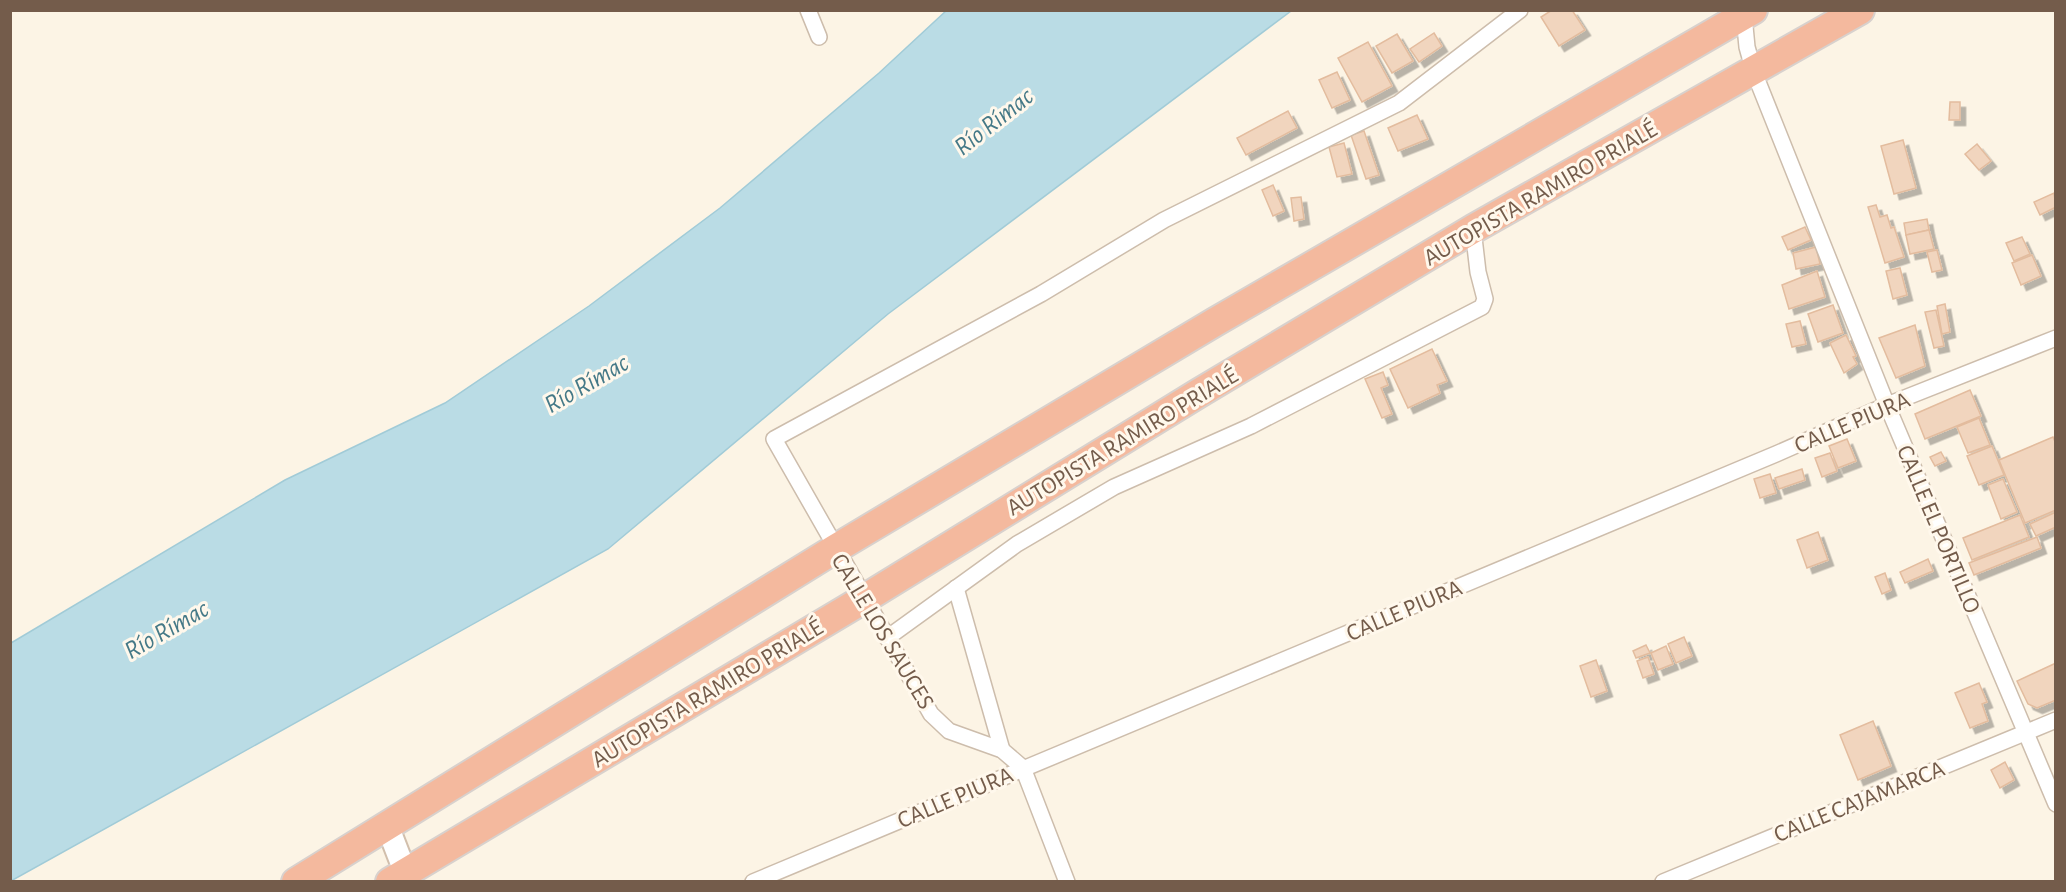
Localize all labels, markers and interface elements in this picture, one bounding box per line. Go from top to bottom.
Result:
water label: Río Rímac [949,83,1038,160]
street label: AUTOPISTA RAMIRO PRIALÉ [1419,115,1662,271]
water label: Río Rímac [540,349,633,418]
street label: AUTOPISTA RAMIRO PRIALÉ [1002,361,1243,520]
street label: CALLE PIURA [1791,388,1914,458]
street label: CALLE EL PORTILLO [1892,442,1984,617]
street label: CALLE LOS SAUCES [826,550,938,713]
street label: CALLE PIURA [1343,576,1466,646]
water label: Río Rímac [120,595,213,664]
street label: AUTOPISTA RAMIRO PRIALÉ [587,613,828,772]
street label: CALLE CAJAMARCA [1771,757,1948,847]
street label: CALLE PIURA [894,763,1017,833]

